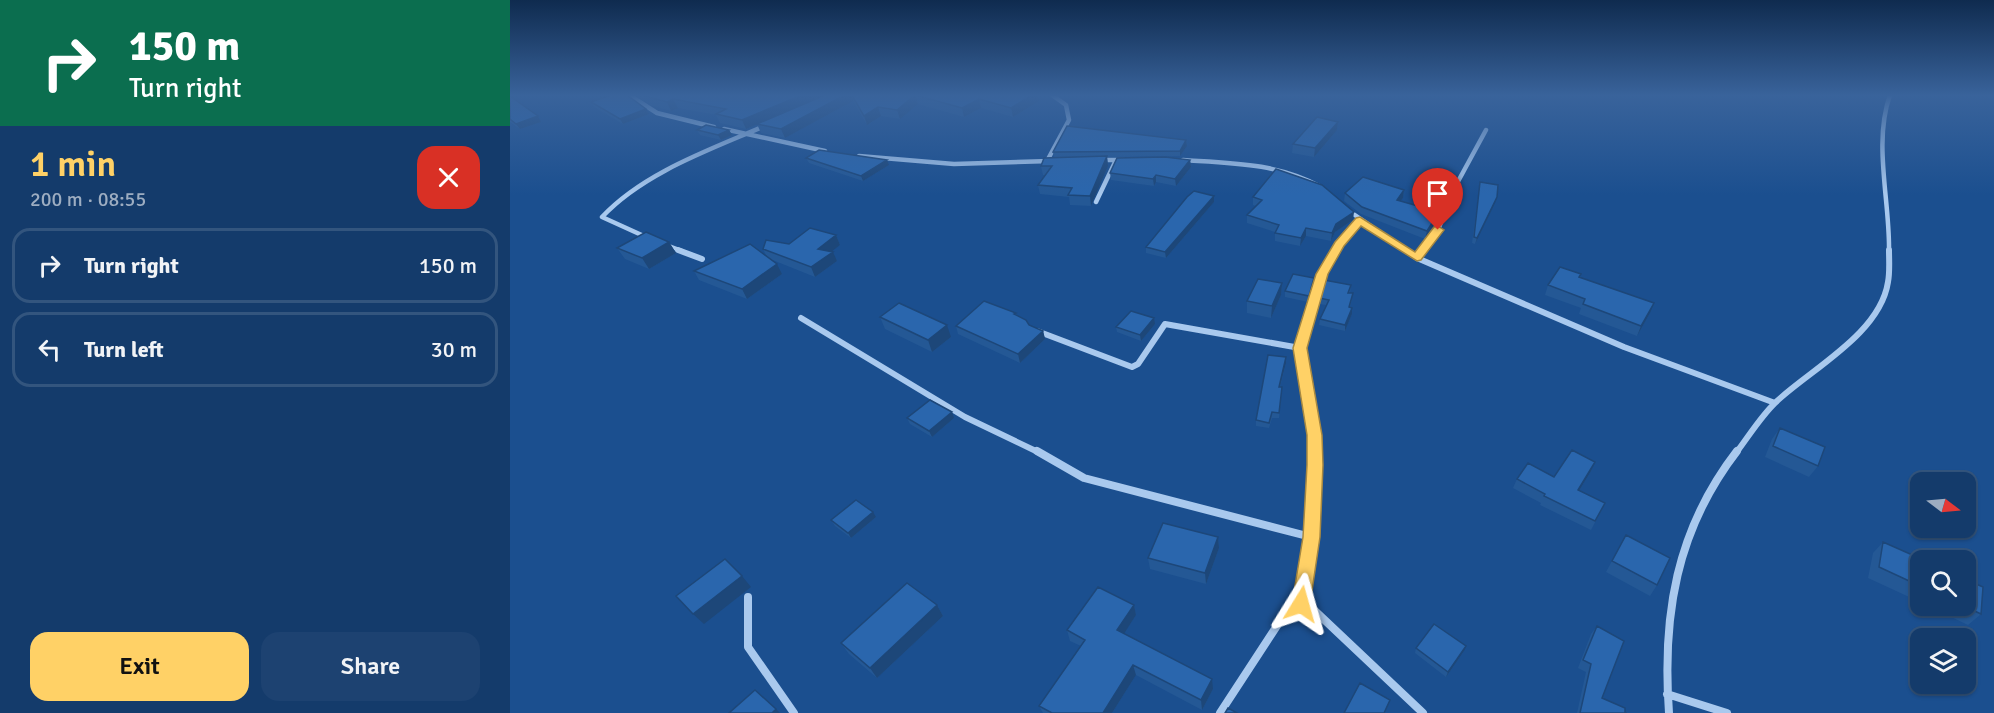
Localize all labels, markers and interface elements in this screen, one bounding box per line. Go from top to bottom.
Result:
text: 150 m [129,21,240,72]
icon: right [30,24,108,102]
text: Turn right [129,72,242,105]
text: 1 min [30,142,116,187]
button: close [417,146,480,209]
pin [1412,168,1463,230]
icon: arrive [1421,177,1454,210]
text: 200 m · 08:55 [30,187,146,212]
icon: right [33,249,66,282]
text: Turn right [84,252,179,279]
text: 150 m [419,252,477,279]
icon: left [33,333,66,366]
text: Turn left [84,336,164,363]
text: 30 m [431,336,477,363]
north arrow [1910,472,1976,538]
map controls [1910,472,1976,694]
button: search [1910,550,1976,616]
position arrow [1269,572,1333,636]
button: layers [1910,628,1976,694]
button: Exit [30,632,249,701]
button: Share [261,632,480,701]

